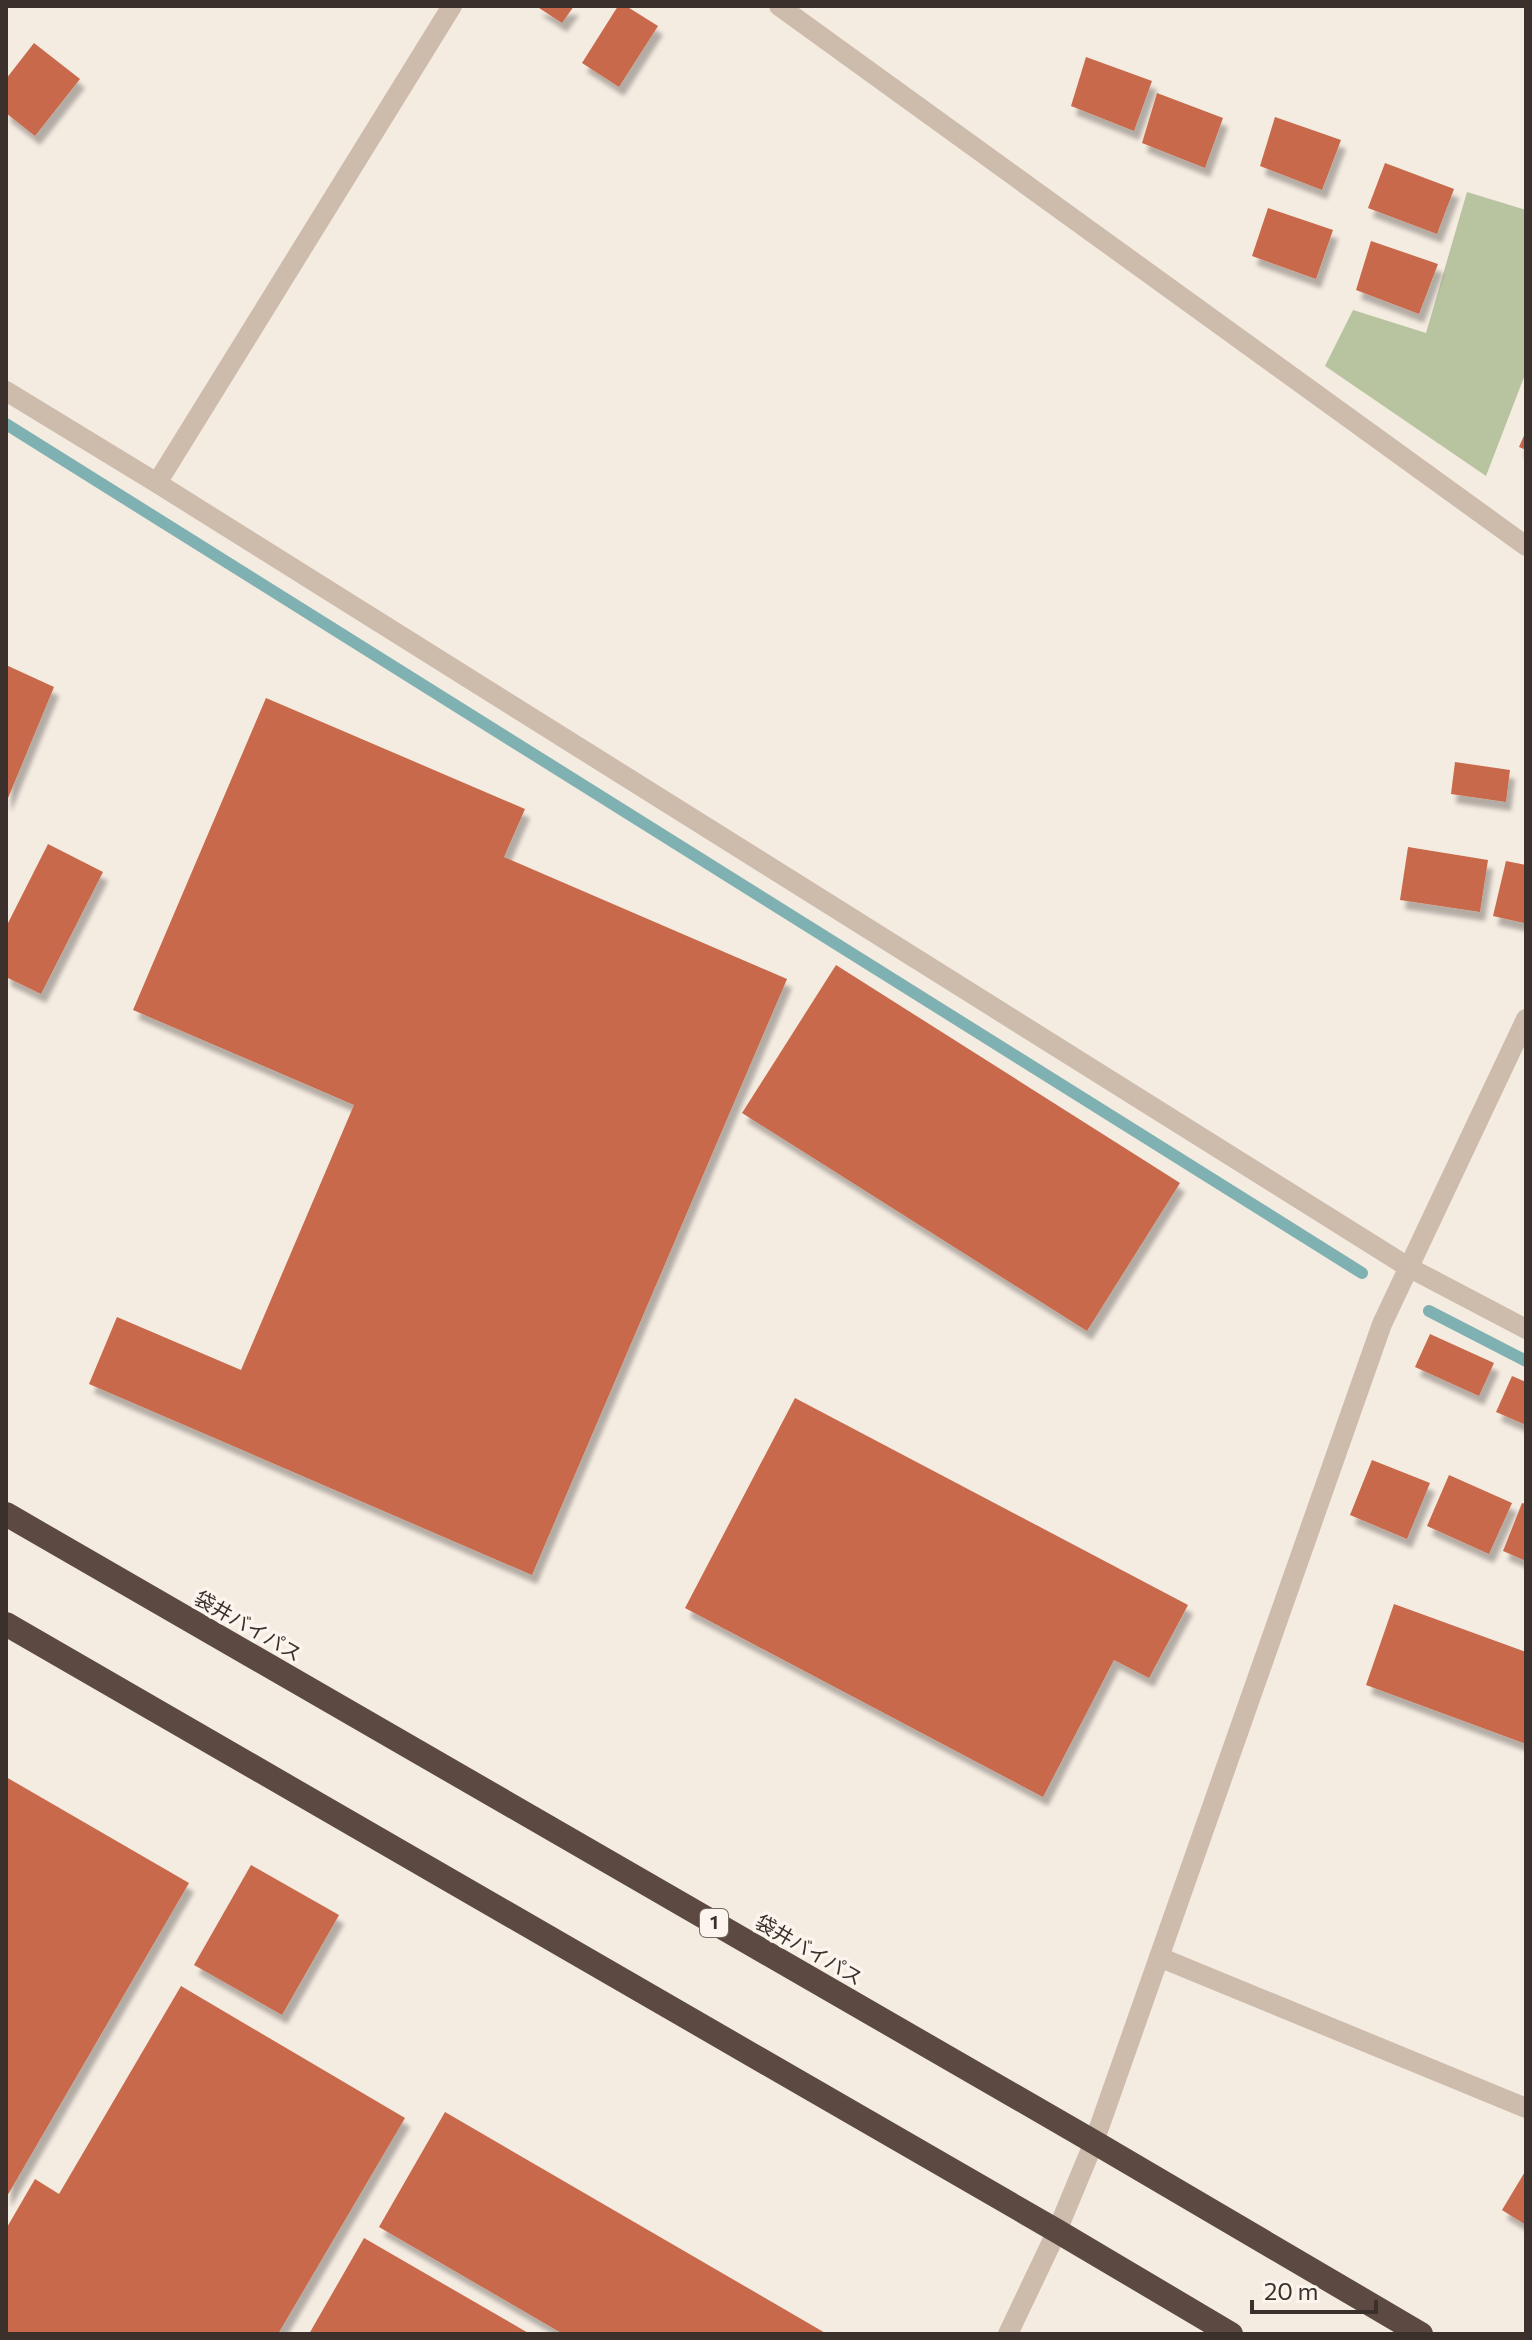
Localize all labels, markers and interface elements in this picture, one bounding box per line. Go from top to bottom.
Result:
street label: 袋井バイパス [191,1585,306,1665]
road number: 1 [700,1909,728,1937]
street label: 袋井バイパス [752,1909,867,1989]
scale bar [1252,2264,1376,2314]
text: 20 m [1264,2276,1318,2305]

